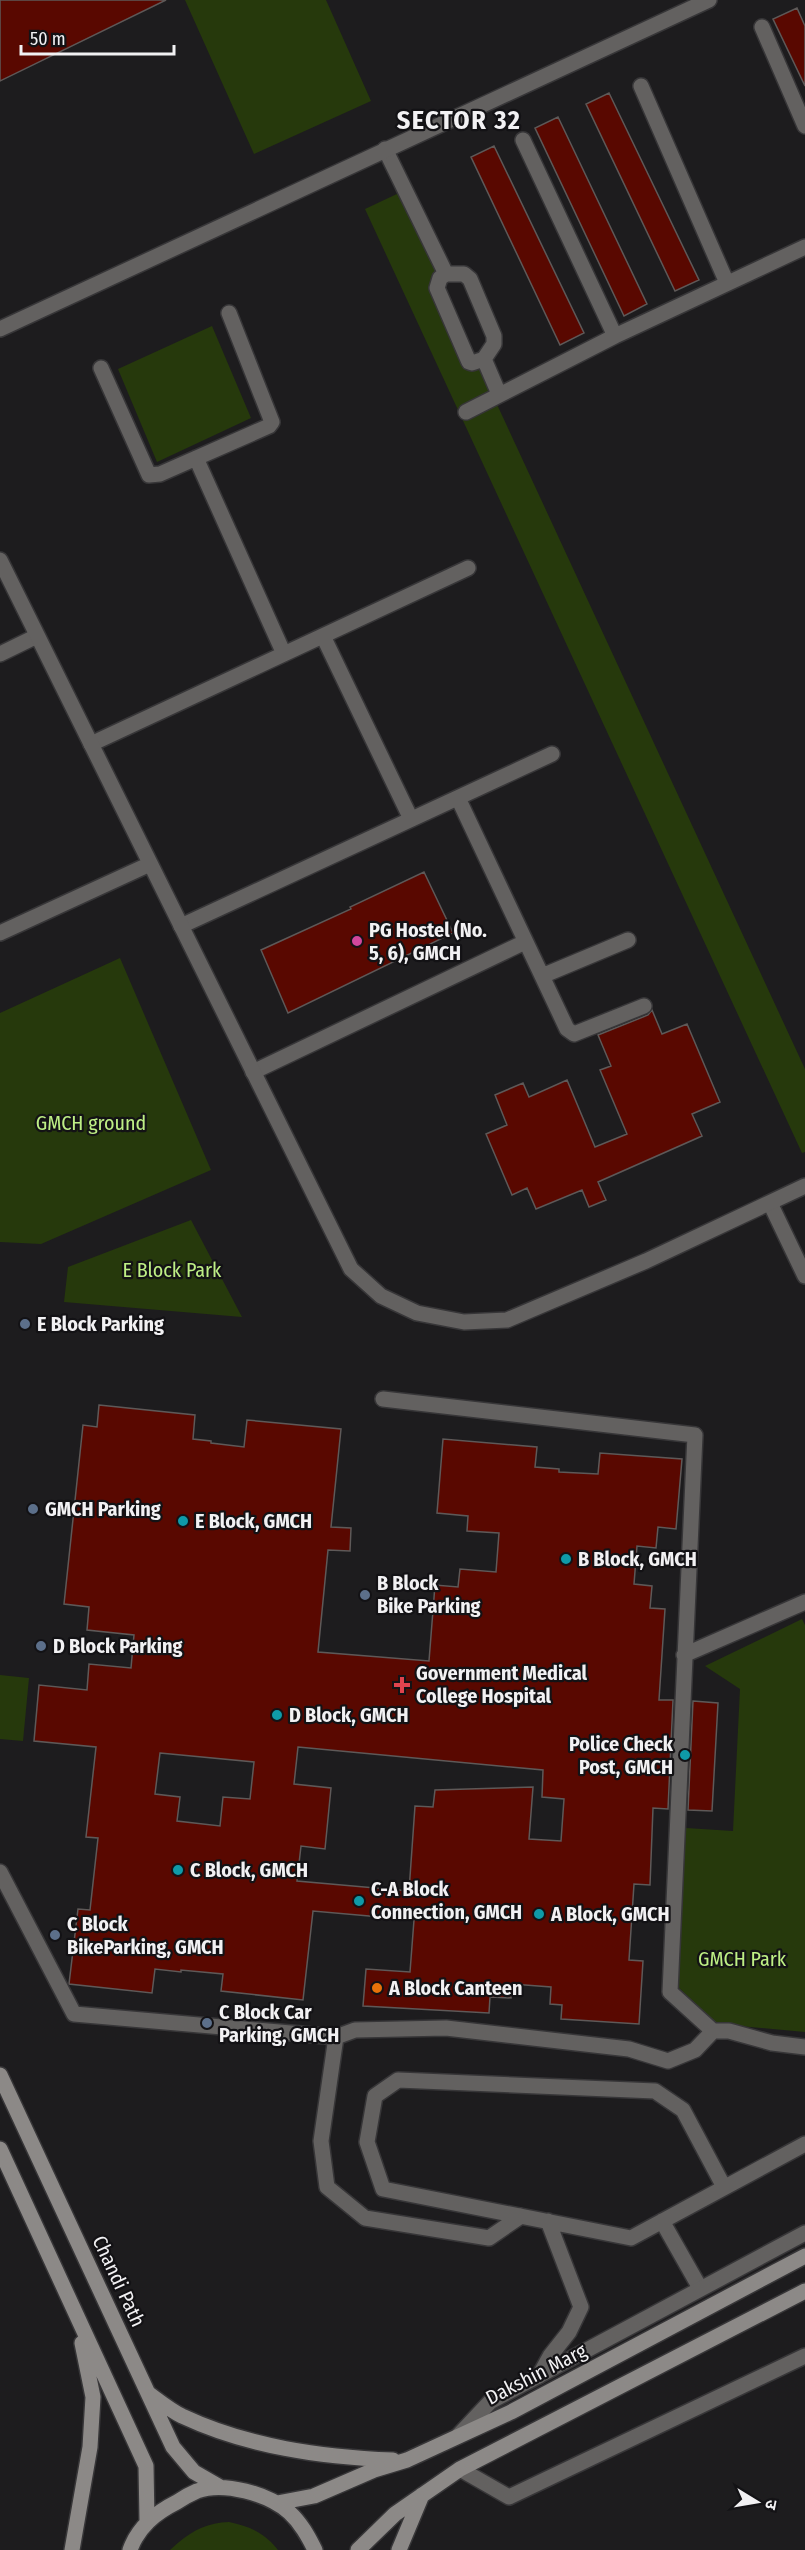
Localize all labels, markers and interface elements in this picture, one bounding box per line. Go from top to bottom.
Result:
scale bar [21,18,174,56]
text: 50 m [30,28,66,50]
district label: SECTOR 32 [397,105,521,136]
place label: PG Hostel (No. 5, 6), GMCH [369,918,487,965]
marker: PG Hostel (No. 5, 6), GMCH [350,934,364,948]
park label: GMCH ground [36,1111,146,1135]
park label: E Block Park [123,1258,222,1282]
place label: E Block Parking [37,1312,164,1336]
marker: E Block Parking [18,1317,32,1331]
place label: GMCH Parking [45,1497,161,1521]
marker: GMCH Parking [26,1502,40,1516]
place label: E Block, GMCH [195,1509,312,1533]
marker: E Block, GMCH [176,1514,190,1528]
place label: B Block, GMCH [578,1547,697,1571]
marker: B Block, GMCH [559,1552,573,1566]
place label: B Block Bike Parking [377,1571,481,1618]
marker: B Block Bike Parking [358,1588,372,1602]
place label: D Block Parking [53,1634,182,1658]
marker: D Block Parking [34,1639,48,1653]
place label: Government Medical College Hospital [416,1661,587,1708]
marker: Government Medical College Hospital [393,1676,411,1694]
place label: D Block, GMCH [289,1703,409,1727]
marker: D Block, GMCH [270,1708,284,1722]
place label: Police Check Post, GMCH [569,1732,674,1779]
marker: Police Check Post, GMCH [678,1748,692,1762]
place label: C Block, GMCH [190,1858,308,1882]
marker: C Block, GMCH [171,1863,185,1877]
place label: C-A Block Connection, GMCH [371,1877,522,1924]
marker: C-A Block Connection, GMCH [352,1894,366,1908]
place label: A Block, GMCH [550,1902,670,1926]
marker: A Block, GMCH [532,1907,546,1921]
place label: C Block BikeParking, GMCH [67,1912,224,1959]
marker: C Block BikeParking, GMCH [48,1928,62,1942]
park label: GMCH Park [698,1947,787,1971]
place label: A Block Canteen [388,1976,522,2000]
marker: A Block Canteen [370,1981,384,1995]
place label: C Block Car Parking, GMCH [219,2000,339,2047]
marker: C Block Car Parking, GMCH [200,2016,214,2030]
street label: Chandi Path [87,2232,151,2330]
street label: Dakshin Marg [482,2338,591,2410]
north arrow [727,2472,787,2532]
text: उ [761,2498,781,2512]

